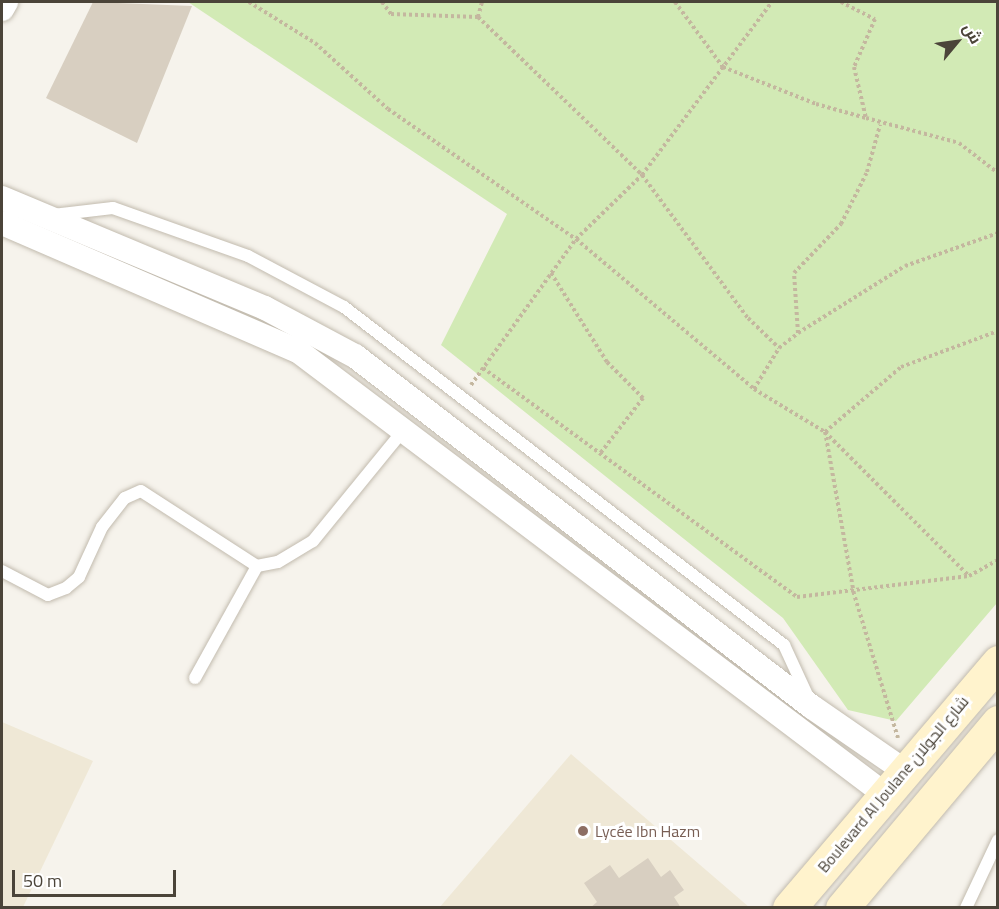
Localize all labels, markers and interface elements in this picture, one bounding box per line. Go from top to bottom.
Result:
north arrow [927,12,987,72]
text: ش [957,18,988,48]
street label: Boulevard Al Joulane شارع الجولان [813,692,973,876]
place label: Lycée Ibn Hazm [595,821,700,841]
marker: Lycée Ibn Hazm [576,824,590,838]
scale bar [15,858,178,896]
text: 50 m [23,867,62,894]

